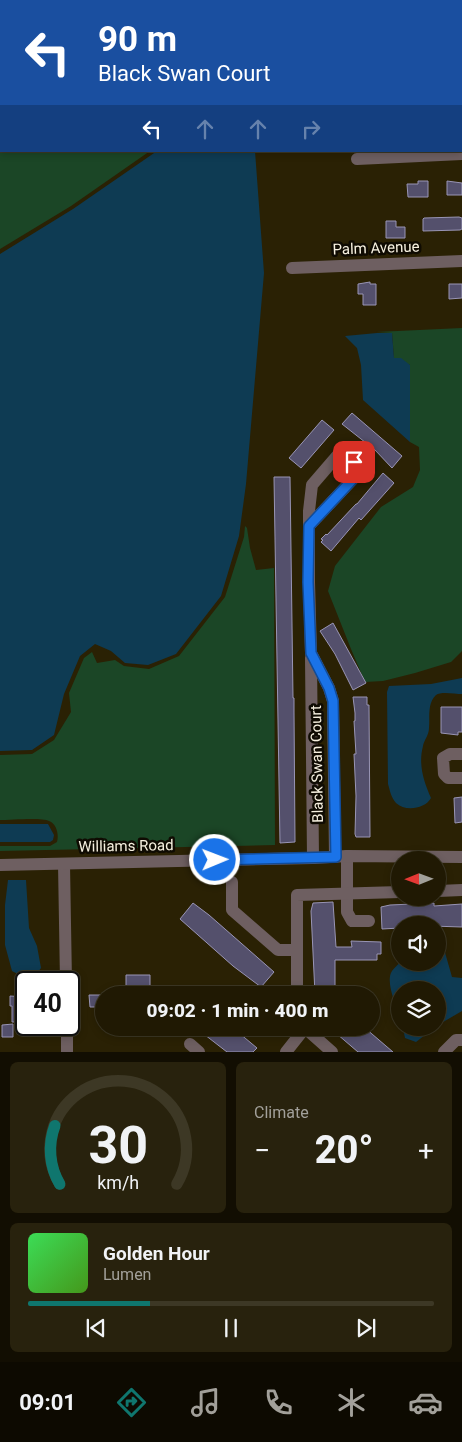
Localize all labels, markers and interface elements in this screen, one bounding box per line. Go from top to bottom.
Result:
text: 90 m [98,19,177,60]
icon: left [15,20,80,85]
text: Black Swan Court [98,61,271,86]
icon: left [138,115,166,143]
icon: ahead [191,115,219,143]
icon: ahead [244,115,272,143]
icon: right [297,115,325,143]
street label: Palm Avenue [332,237,420,259]
pin [333,441,375,483]
icon: arrive [340,448,368,476]
street label: Black Swan Court [307,705,327,823]
position arrow [188,833,240,885]
street label: Williams Road [78,836,174,856]
north arrow [391,851,446,906]
map controls [391,851,446,1036]
button: sound [391,916,446,971]
speed limit sign: 40 [15,971,80,1036]
button: layers [391,981,446,1036]
text: 09:02 · 1 min · 400 m [146,999,329,1022]
text: Climate [254,1103,309,1122]
text: 30 [88,1115,148,1176]
text: 20° [315,1128,373,1172]
text: − [254,1134,270,1167]
text: + [418,1134,434,1167]
text: km/h [97,1172,139,1193]
text: Golden Hour [103,1242,210,1265]
text: Lumen [103,1265,151,1284]
icon: previous [82,1314,110,1342]
icon: pause [217,1314,245,1342]
icon: next [352,1314,380,1342]
icon: directions [114,1385,149,1420]
icon: music [188,1385,223,1420]
icon: phone [261,1385,296,1420]
icon: climate [334,1385,369,1420]
icon: car [408,1385,443,1420]
text: 09:01 [19,1390,76,1415]

